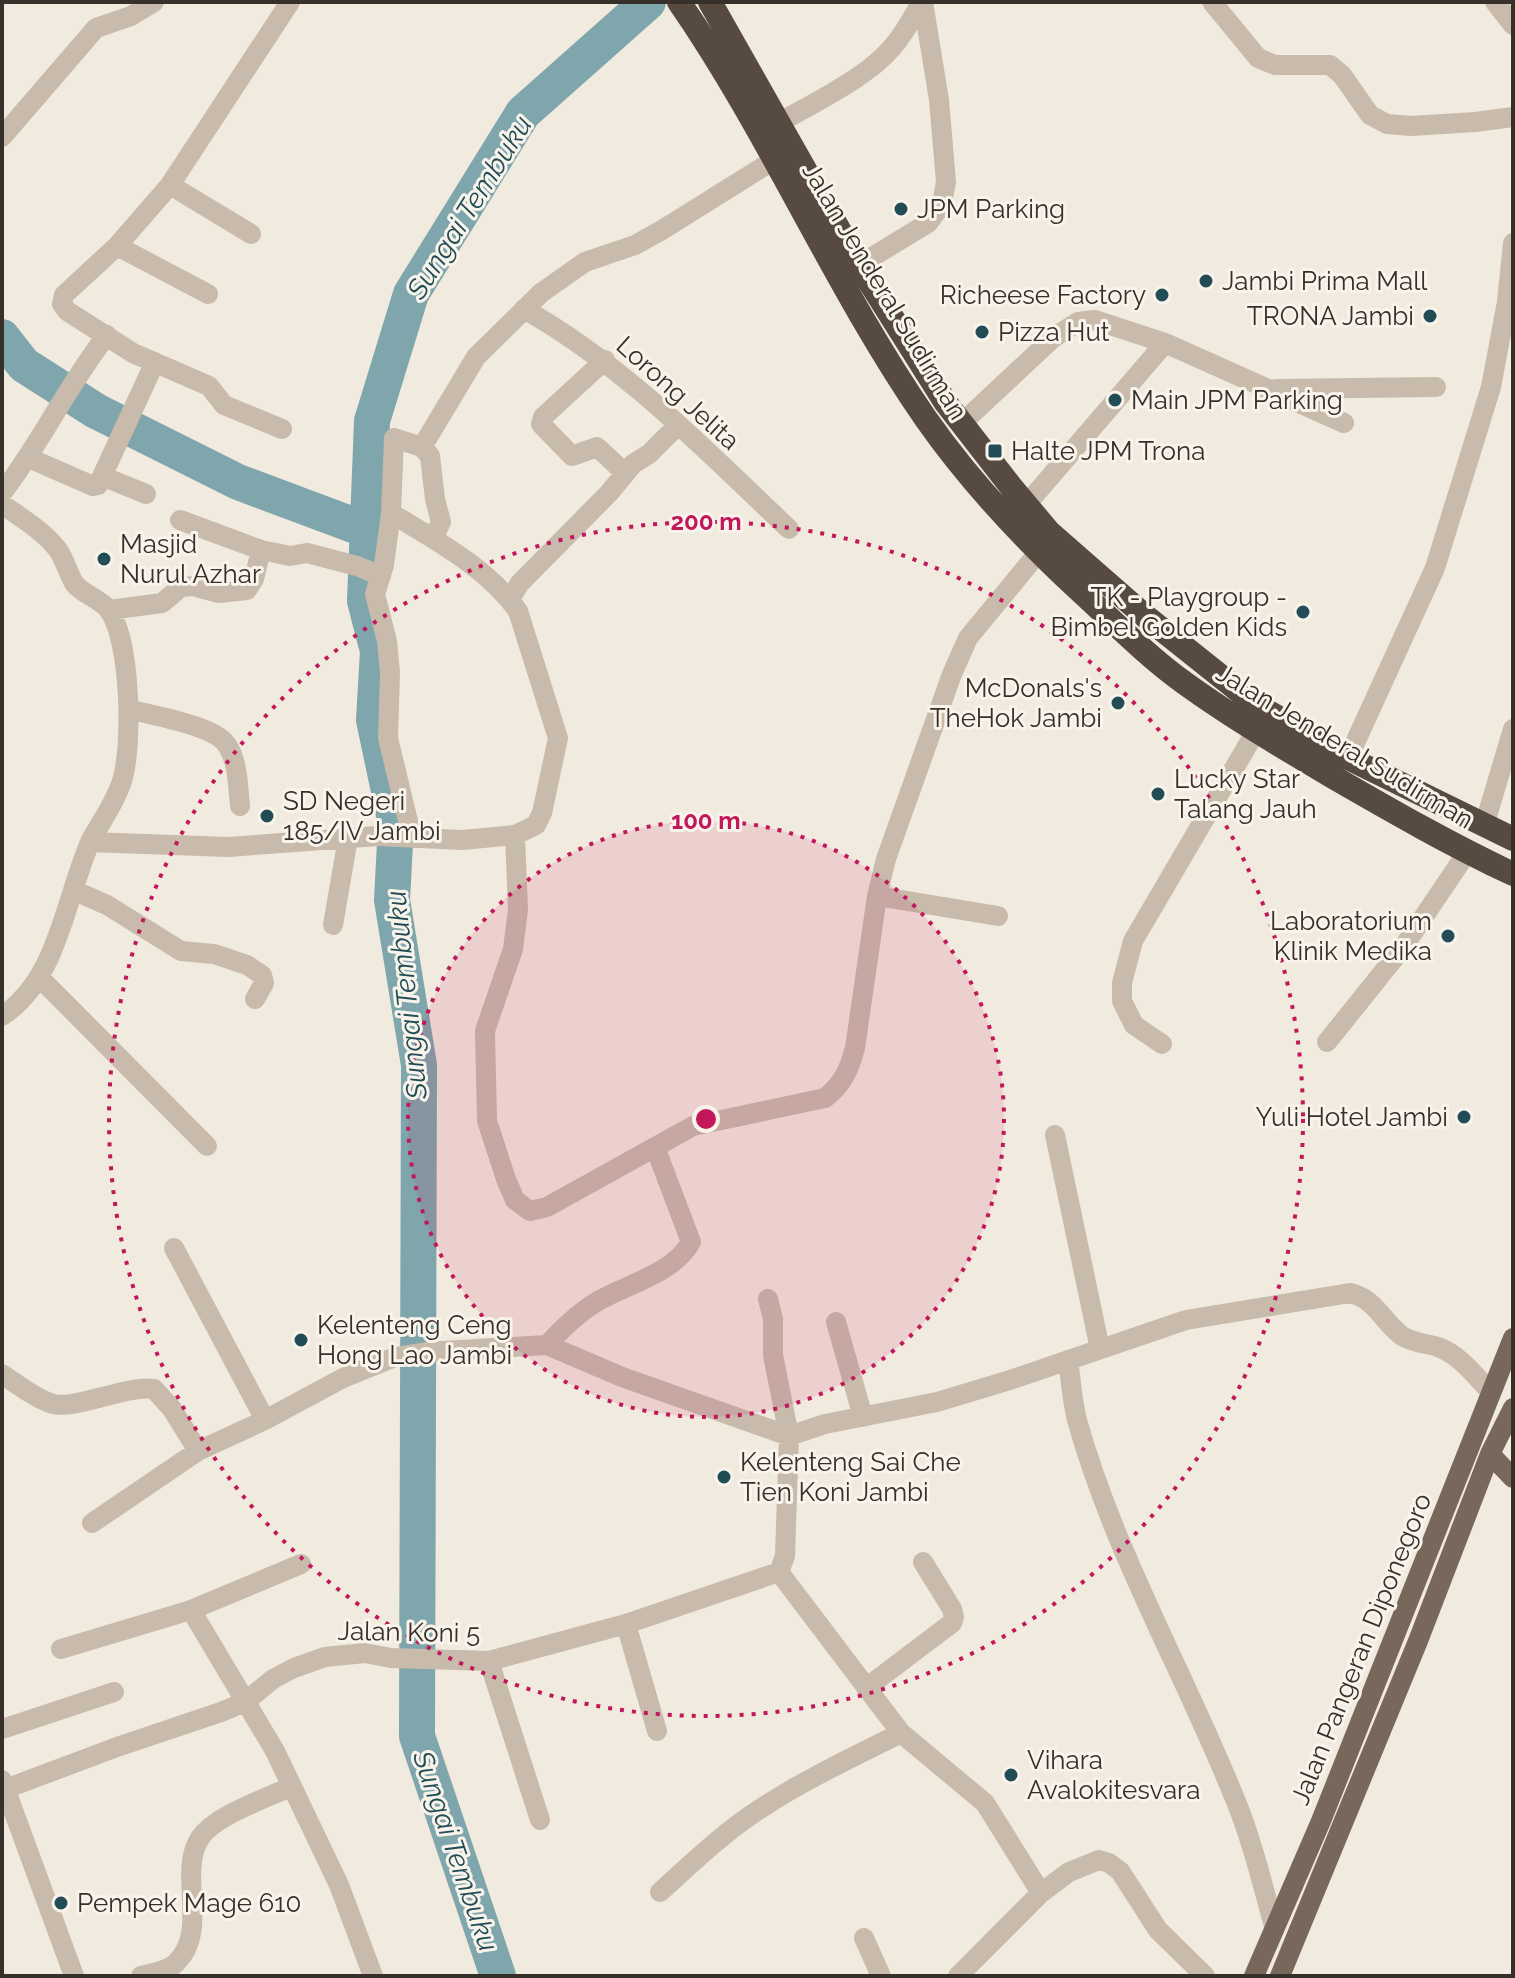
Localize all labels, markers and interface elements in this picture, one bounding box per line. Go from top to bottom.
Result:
water label: Sungai Tembuku [399,110,539,306]
street label: Jalan Jenderal Sudirman [796,157,974,425]
place label: JPM Parking [917,194,1065,224]
marker: JPM Parking [892,200,910,218]
place label: Jambi Prima Mall [1222,266,1428,296]
marker: Jambi Prima Mall [1197,272,1215,290]
place label: Richeese Factory [940,280,1146,310]
marker: Richeese Factory [1153,286,1171,304]
place label: TRONA Jambi [1247,301,1414,331]
marker: TRONA Jambi [1421,307,1439,325]
place label: Pizza Hut [998,317,1110,347]
marker: Pizza Hut [973,323,991,341]
street label: Lorong Jelita [610,330,746,456]
place label: Main JPM Parking [1131,385,1343,415]
marker: Main JPM Parking [1106,391,1124,409]
place label: Halte JPM Trona [1011,436,1205,466]
marker: Halte JPM Trona [986,442,1004,460]
text: 200 m [670,507,742,536]
place label: Masjid Nurul Azhar [120,529,261,589]
marker: Masjid Nurul Azhar [95,550,113,568]
place label: TK - Playgroup - Bimbel Golden Kids [1050,582,1287,642]
marker: TK - Playgroup - Bimbel Golden Kids [1294,603,1312,621]
street label: Jalan Jenderal Sudirman [1211,657,1479,835]
place label: McDonals's TheHok Jambi [930,673,1102,733]
marker: McDonals's TheHok Jambi [1109,694,1127,712]
place label: Lucky Star Talang Jauh [1174,764,1317,824]
marker: Lucky Star Talang Jauh [1149,785,1167,803]
place label: SD Negeri 185/IV Jambi [283,786,441,846]
text: 100 m [671,806,741,835]
marker: SD Negeri 185/IV Jambi [258,807,276,825]
water label: Sungai Tembuku [379,889,434,1102]
place label: Laboratorium Klinik Medika [1270,906,1432,966]
marker: Laboratorium Klinik Medika [1439,927,1457,945]
place label: Yuli Hotel Jambi [1256,1102,1448,1132]
centre of rings [692,1105,720,1133]
marker: Yuli Hotel Jambi [1455,1108,1473,1126]
place label: Kelenteng Ceng Hong Lao Jambi [317,1310,512,1370]
marker: Kelenteng Ceng Hong Lao Jambi [292,1331,310,1349]
place label: Kelenteng Sai Che Tien Koni Jambi [740,1447,961,1507]
marker: Kelenteng Sai Che Tien Koni Jambi [715,1468,733,1486]
street label: Jalan Pangeran Diponegoro [1285,1489,1437,1809]
street label: Jalan Koni 5 [337,1616,481,1648]
place label: Vihara Avalokitesvara [1027,1745,1200,1805]
water label: Sungai Tembuku [405,1746,505,1956]
marker: Vihara Avalokitesvara [1002,1766,1020,1784]
place label: Pempek Mage 610 [77,1888,301,1918]
marker: Pempek Mage 610 [52,1894,70,1912]

